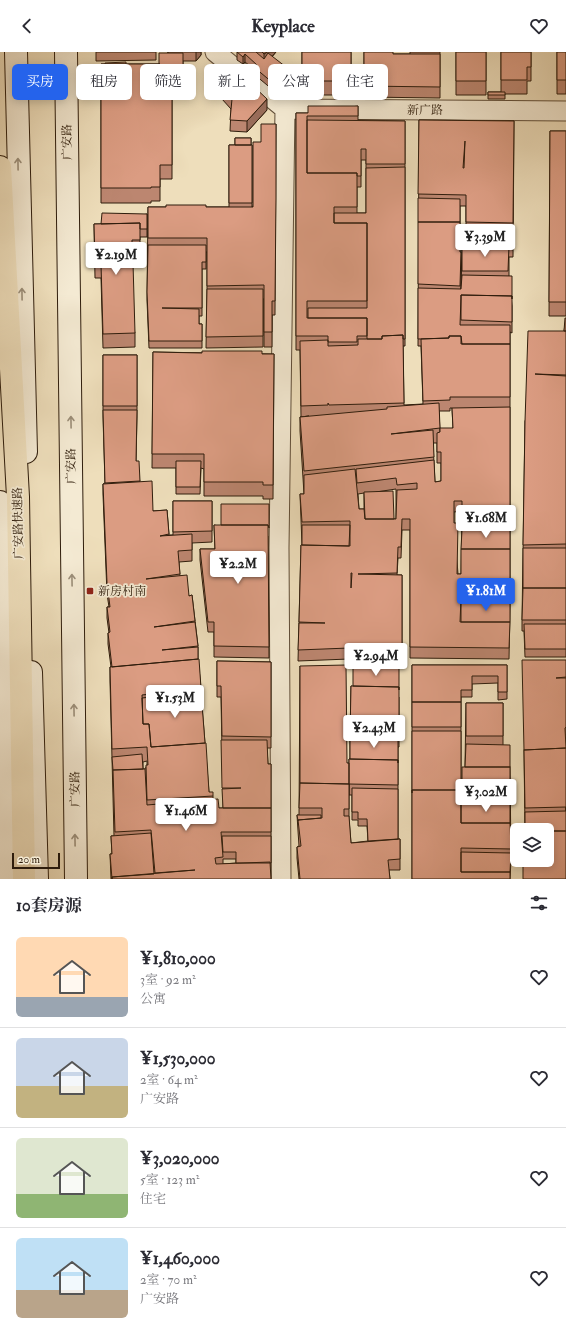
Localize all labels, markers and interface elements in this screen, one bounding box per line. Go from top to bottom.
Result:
icon: back [16,15,38,37]
text: Keyplace [251,15,315,38]
icon: heart [528,15,550,37]
chip: 买房 [12,64,68,100]
chip: 租房 [76,64,132,100]
chip: 筛选 [140,64,196,100]
chip: 新上 [204,64,260,100]
chip: 公寓 [268,64,324,100]
chip: 住宅 [332,64,388,100]
street label: 新广路 [407,103,443,118]
street label: 广安路 [60,124,75,160]
one-way arrow [14,158,22,171]
pin: ¥3.39M [452,224,518,258]
text: ¥3.39M [464,229,506,245]
pin: ¥2.19M [83,242,149,276]
text: ¥2.19M [95,247,137,263]
one-way arrow [18,288,25,301]
one-way arrow [67,416,74,429]
street label: 广安路 [64,448,79,484]
street label: 广安路快速路 [10,487,27,559]
pin: ¥1.68M [453,505,519,539]
text: ¥1.68M [465,510,507,526]
pin: ¥2.2M [210,551,266,585]
text: ¥2.2M [219,556,257,572]
one-way arrow [68,574,76,587]
pin: ¥1.81M [453,578,519,612]
text: ¥1.81M [466,583,506,599]
place label: 新房村南 [98,584,146,599]
marker: 新房村南 [85,586,95,596]
pin: ¥2.94M [343,643,409,677]
text: ¥2.94M [353,648,399,664]
pin: ¥1.53M [142,685,208,719]
text: ¥1.53M [155,690,195,706]
one-way arrow [70,704,78,717]
pin: ¥2.43M [341,715,407,749]
text: ¥2.43M [352,720,396,736]
street label: 广安路 [68,771,83,807]
pin: ¥3.02M [453,779,519,813]
text: ¥3.02M [464,784,508,800]
pin: ¥1.46M [153,798,219,832]
text: ¥1.46M [164,803,208,819]
map controls [510,823,554,867]
button: layers [510,823,554,867]
one-way arrow [71,834,79,847]
scale bar [12,851,60,870]
text: 20 m [18,853,40,866]
icon: filters [528,892,550,914]
text: 10套房源 [16,895,82,916]
text: ¥1,810,000 [140,948,216,969]
icon: home [48,953,96,1001]
icon: heart [528,966,550,988]
text: 3室 · 92 m² [140,972,196,988]
text: 公寓 [140,991,166,1007]
text: ¥1,530,000 [140,1048,216,1069]
icon: home [48,1054,96,1102]
icon: heart [528,1067,550,1089]
text: 2室 · 64 m² [140,1072,198,1088]
text: 广安路 [140,1091,179,1107]
text: ¥3,020,000 [140,1148,220,1169]
icon: home [48,1154,96,1202]
icon: heart [528,1167,550,1189]
text: 5室 · 123 m² [140,1172,199,1188]
text: 住宅 [140,1191,166,1207]
text: ¥1,460,000 [140,1248,220,1269]
icon: home [48,1254,96,1302]
icon: heart [528,1267,550,1289]
text: 2室 · 70 m² [140,1272,197,1288]
text: 广安路 [140,1291,179,1307]

